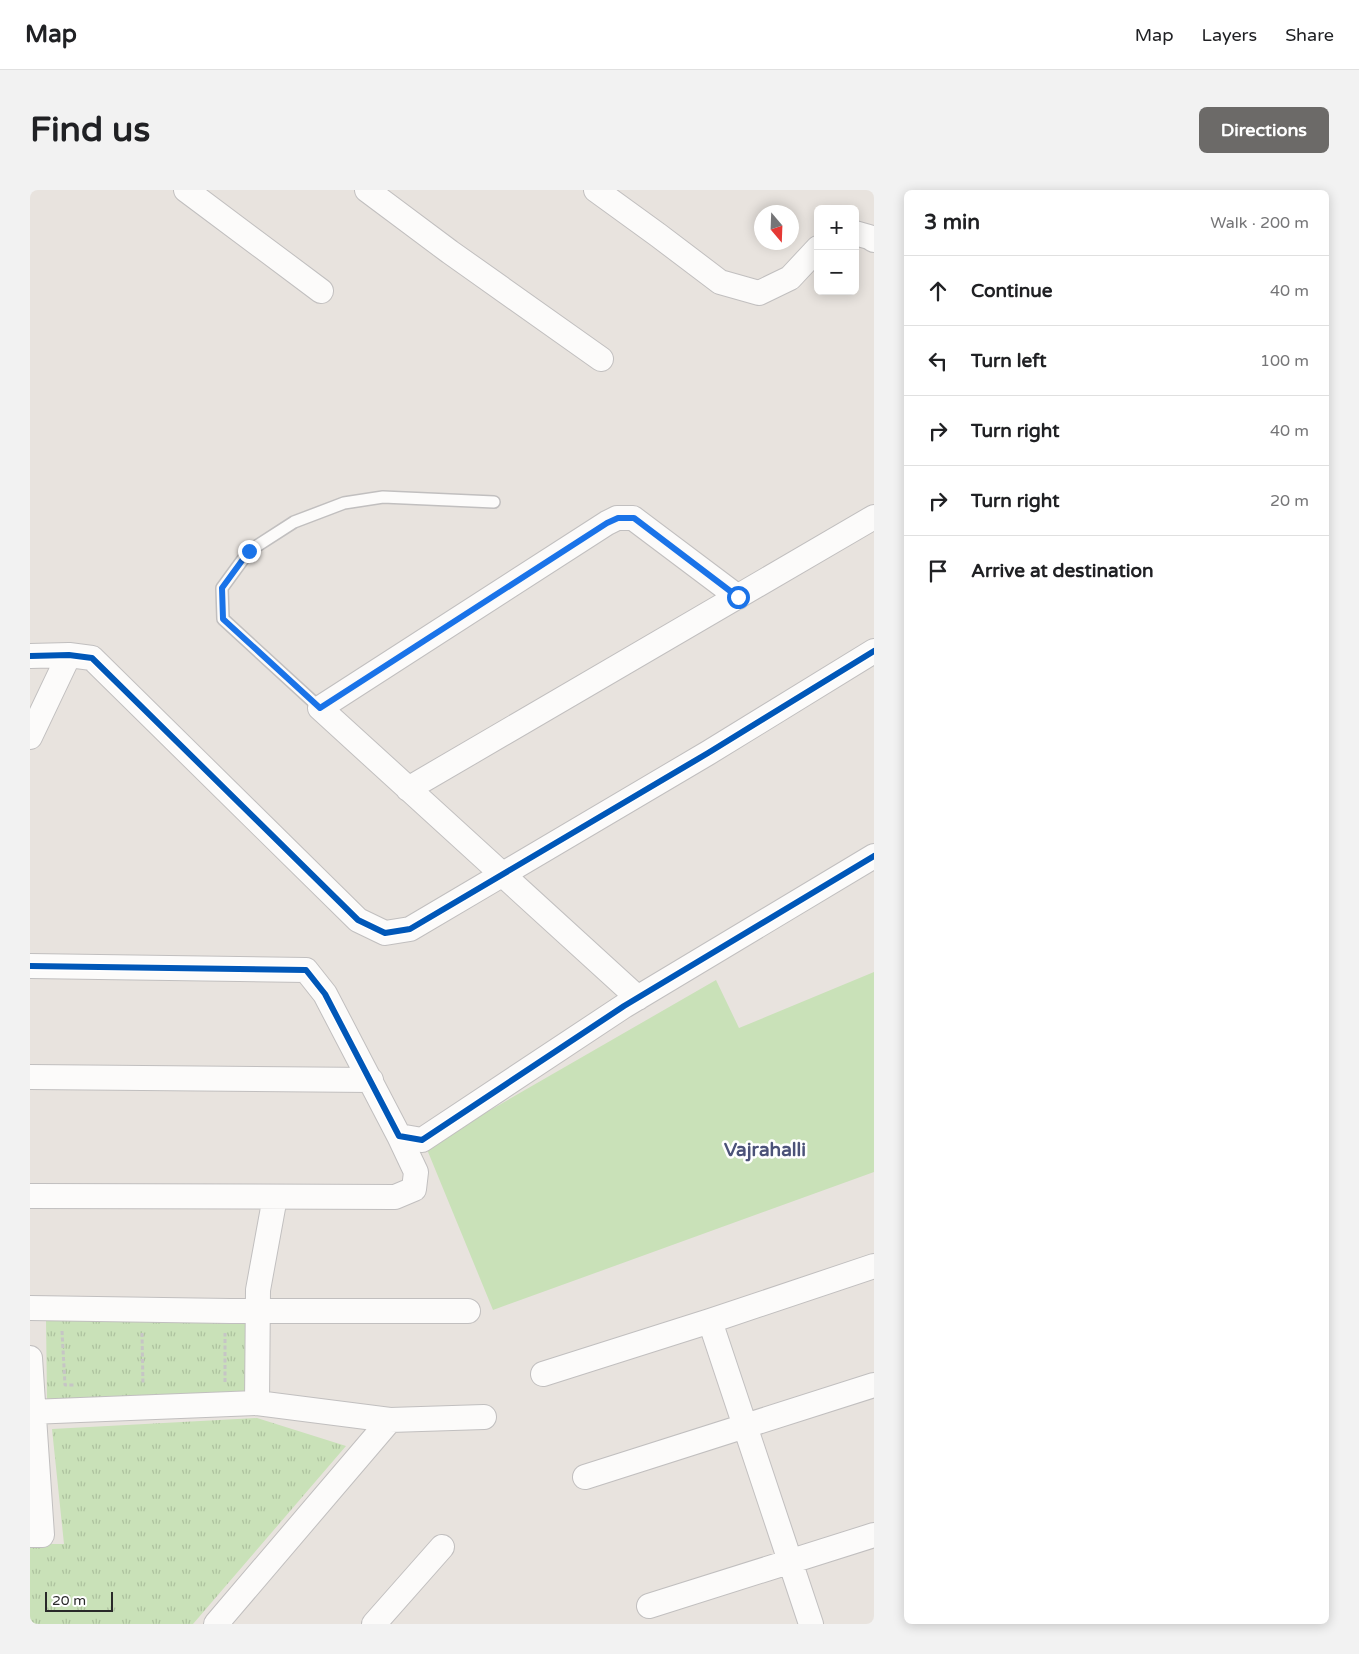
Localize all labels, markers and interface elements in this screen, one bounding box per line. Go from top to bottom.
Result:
text: Map [25,20,77,49]
text: Map [1135,24,1174,46]
text: Layers [1202,24,1257,46]
text: Share [1285,24,1334,46]
button: Directions [1199,107,1329,153]
text: Find us [30,109,150,151]
north arrow [754,205,799,250]
map controls [814,205,859,295]
button: + [814,205,859,250]
text: 3 min [924,210,980,235]
text: Walk · 200 m [1210,213,1309,233]
button: − [814,250,859,295]
icon: ahead [924,277,952,305]
text: Continue [971,280,1053,302]
text: 40 m [1270,281,1309,301]
icon: left [924,347,952,375]
text: Turn left [971,350,1047,372]
text: 100 m [1260,351,1309,371]
icon: right [924,417,952,445]
text: Turn right [971,420,1059,442]
text: 40 m [1270,421,1309,441]
icon: right [924,487,952,515]
text: Turn right [971,490,1059,512]
text: 20 m [1270,491,1309,511]
route end [238,540,261,563]
icon: arrive [924,557,952,585]
text: Arrive at destination [971,560,1154,582]
route start [727,586,750,609]
district label: Vajrahalli [724,1139,806,1162]
scale bar [45,1589,112,1612]
text: 20 m [52,1592,86,1609]

